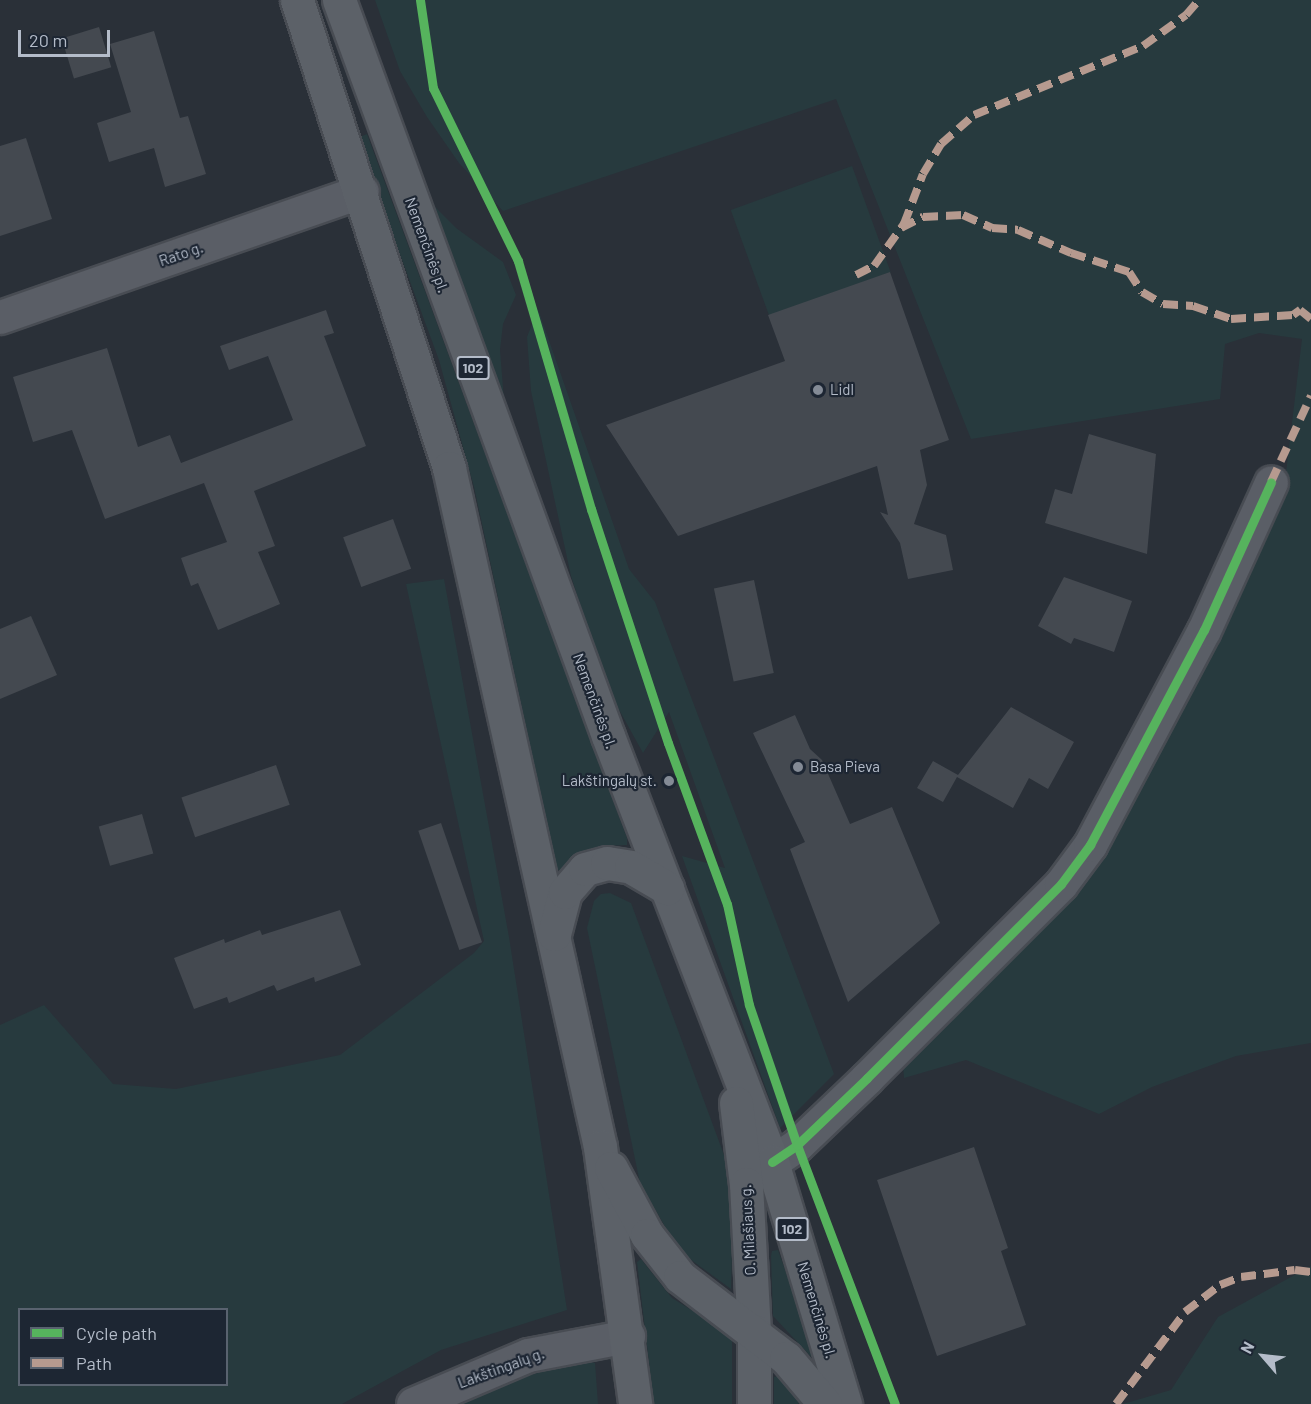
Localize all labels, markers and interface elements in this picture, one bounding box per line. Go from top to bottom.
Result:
scale bar [21,18,112,56]
text: 20 m [29,29,67,51]
street label: Nemenčinės pl. [401,195,453,295]
street label: Rato g. [157,238,205,270]
road number: 102 [456,357,490,379]
place label: Lidl [830,381,854,399]
marker: Lidl [811,383,825,397]
street label: Nemenčinės pl. [569,651,621,751]
place label: Basa Pieva [810,758,880,776]
marker: Basa Pieva [791,760,805,774]
place label: Lakštingalų st. [562,772,657,790]
marker: Lakštingalų st. [662,774,676,788]
street label: O. Milašiaus g. [737,1184,759,1276]
road number: 102 [776,1218,808,1240]
street label: Nemenčinės pl. [794,1260,840,1360]
legend [18,1308,228,1386]
text: Cycle path [76,1322,157,1344]
north arrow [1233,1326,1293,1386]
text: N [1236,1338,1258,1356]
street label: Lakštingalų g. [455,1344,547,1392]
text: Path [76,1352,112,1374]

